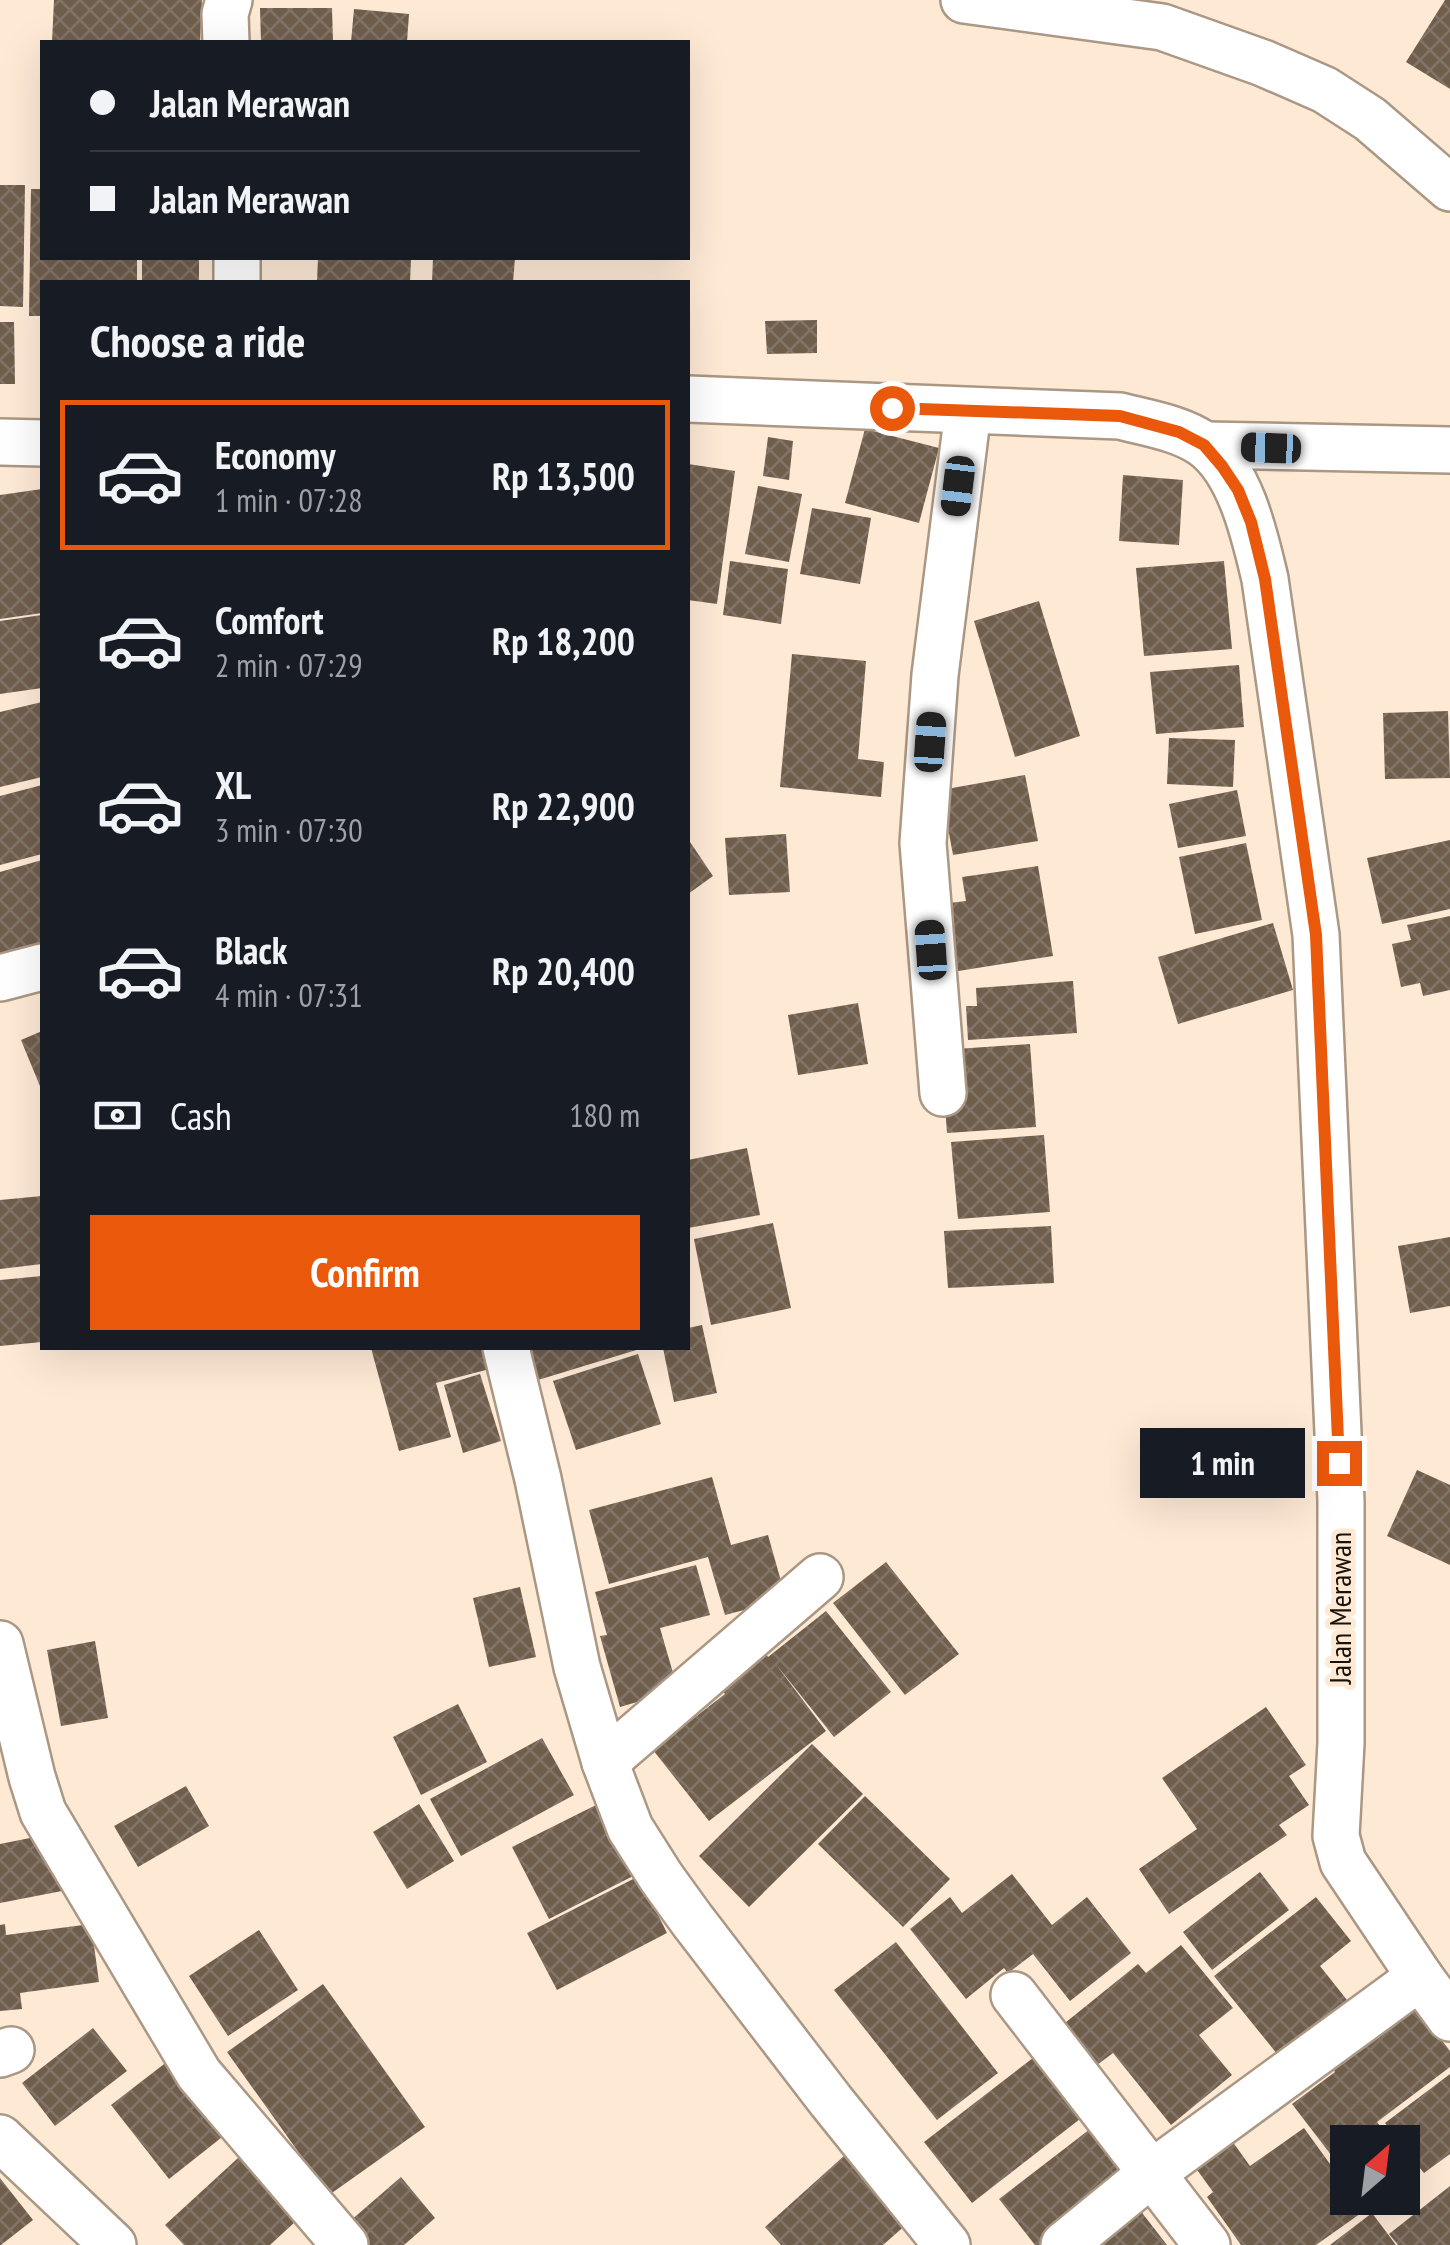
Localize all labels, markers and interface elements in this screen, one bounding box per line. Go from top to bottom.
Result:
text: Jalan Merawan [150,78,350,127]
text: Jalan Merawan [150,174,350,223]
text: Choose a ride [90,311,305,369]
route start [870,386,915,431]
icon: car [95,430,185,520]
text: Economy [215,430,335,479]
car [1240,432,1302,464]
text: Rp 13,500 [492,451,635,500]
car [939,454,977,518]
text: 1 min · 07:28 [215,479,363,521]
icon: car [95,595,185,685]
text: Comfort [215,595,324,644]
text: Rp 18,200 [492,616,635,665]
text: 2 min · 07:29 [215,644,363,686]
car [913,711,947,773]
icon: car [95,760,185,850]
text: XL [215,760,251,809]
text: Rp 22,900 [492,781,635,830]
text: 3 min · 07:30 [215,809,363,851]
car [914,919,948,981]
icon: car [95,925,185,1015]
text: Black [215,925,288,974]
text: Rp 20,400 [492,946,635,995]
text: 4 min · 07:31 [215,974,363,1016]
icon: cash [90,1088,145,1143]
text: Cash [170,1091,232,1140]
text: 180 m [569,1094,640,1136]
button: Confirm [90,1215,640,1330]
callout: 1 min [1139,1428,1304,1498]
route end [1317,1441,1362,1486]
text: 1 min [1190,1442,1255,1484]
street label: Jalan Merawan [1320,1532,1359,1685]
north arrow [1330,2125,1420,2215]
map controls [1330,2125,1420,2215]

